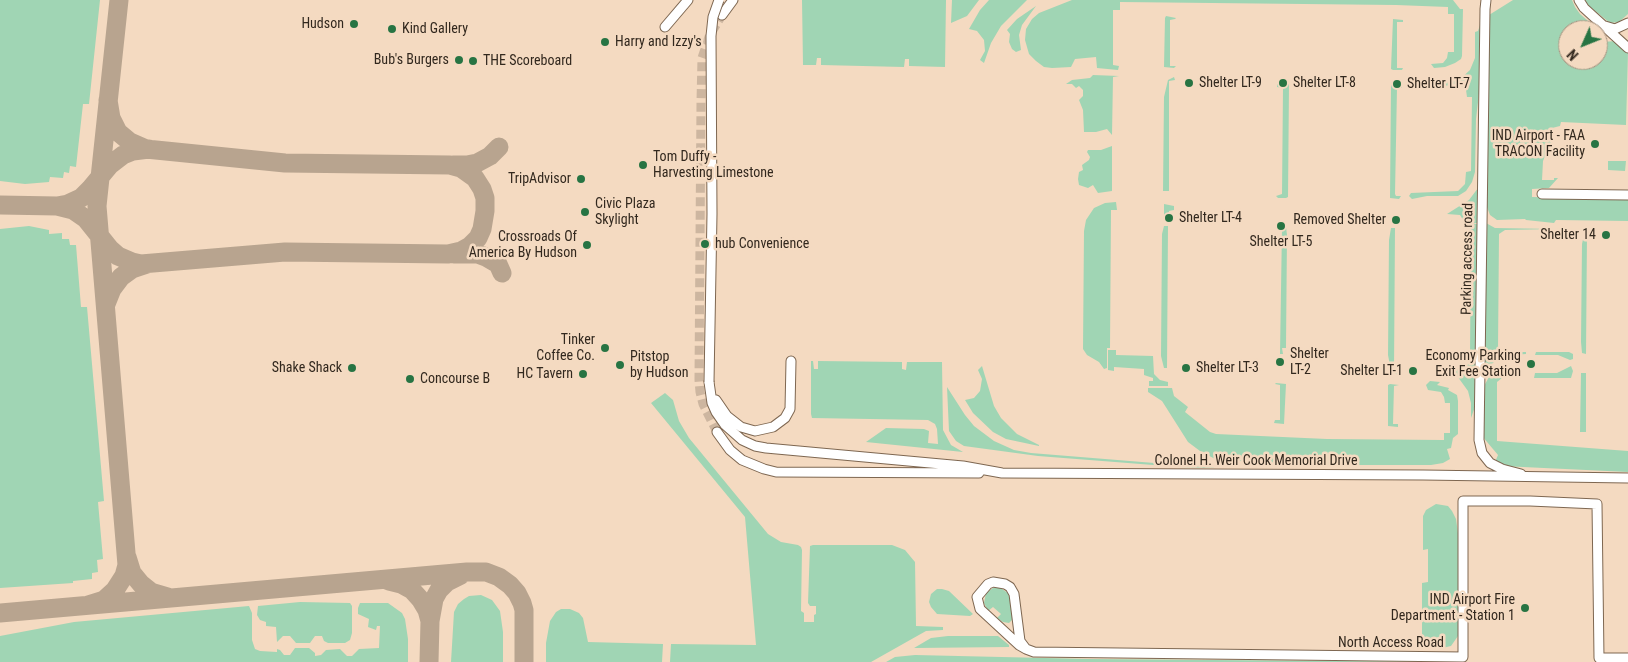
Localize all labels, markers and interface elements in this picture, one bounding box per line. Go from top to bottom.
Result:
place label: Hudson [301,16,344,32]
marker: Hudson [348,18,360,30]
north arrow [1558,20,1608,70]
place label: Kind Gallery [402,21,468,37]
marker: Kind Gallery [386,23,398,35]
place label: Harry and Izzy's [615,34,702,50]
marker: Harry and Izzy's [599,36,611,48]
text: N [1564,46,1582,63]
place label: Bub's Burgers [374,52,449,68]
place label: THE Scoreboard [483,53,572,69]
marker: Bub's Burgers [453,54,465,66]
marker: THE Scoreboard [467,55,479,67]
place label: Shelter LT-9 [1199,75,1262,91]
place label: Shelter LT-8 [1293,75,1356,91]
place label: Shelter LT-7 [1407,76,1470,92]
marker: Shelter LT-9 [1183,77,1195,89]
marker: Shelter LT-8 [1277,77,1289,89]
marker: Shelter LT-7 [1391,78,1403,90]
place label: IND Airport - FAA TRACON Facility [1492,128,1585,160]
marker: IND Airport - FAA TRACON Facility [1589,138,1601,150]
place label: Tom Duffy - Harvesting Limestone [653,149,774,182]
marker: Tom Duffy - Harvesting Limestone [637,159,649,171]
place label: TripAdvisor [508,171,571,187]
marker: TripAdvisor [575,173,587,185]
place label: Civic Plaza Skylight [595,196,656,228]
street label: Parking access road [1459,203,1477,315]
marker: Civic Plaza Skylight [579,206,591,218]
place label: Shelter LT-4 [1179,210,1242,226]
marker: Shelter LT-4 [1163,212,1175,224]
place label: Removed Shelter [1293,212,1386,228]
marker: Removed Shelter [1390,214,1402,226]
marker: Shelter LT-5 [1275,220,1287,232]
place label: Shelter 14 [1540,227,1596,243]
place label: Crossroads Of America By Hudson [469,229,577,262]
marker: Shelter 14 [1600,229,1612,241]
place label: Shelter LT-5 [1250,234,1312,250]
place label: hub Convenience [715,236,809,252]
marker: hub Convenience [699,238,711,250]
marker: Crossroads Of America By Hudson [581,239,593,251]
place label: Tinker Coffee Co. [536,332,595,364]
marker: Tinker Coffee Co. [599,342,611,354]
place label: Shelter LT-2 [1290,346,1329,378]
place label: Economy Parking Exit Fee Station [1425,348,1521,381]
place label: Pitstop by Hudson [630,349,688,382]
marker: Shelter LT-2 [1274,356,1286,368]
marker: Economy Parking Exit Fee Station [1525,358,1537,370]
marker: Pitstop by Hudson [614,359,626,371]
place label: Shake Shack [272,360,342,376]
place label: Shelter LT-3 [1196,360,1259,376]
marker: Shake Shack [346,362,358,374]
marker: Shelter LT-3 [1180,362,1192,374]
place label: Shelter LT-1 [1340,363,1403,379]
marker: Shelter LT-1 [1407,365,1419,377]
place label: HC Tavern [517,366,573,382]
marker: HC Tavern [577,368,589,380]
place label: Concourse B [420,371,490,387]
marker: Concourse B [404,373,416,385]
street label: Colonel H. Weir Cook Memorial Drive [1154,453,1358,469]
place label: IND Airport Fire Department - Station 1 [1391,592,1515,624]
marker: IND Airport Fire Department - Station 1 [1519,602,1531,614]
street label: North Access Road [1338,635,1444,651]

